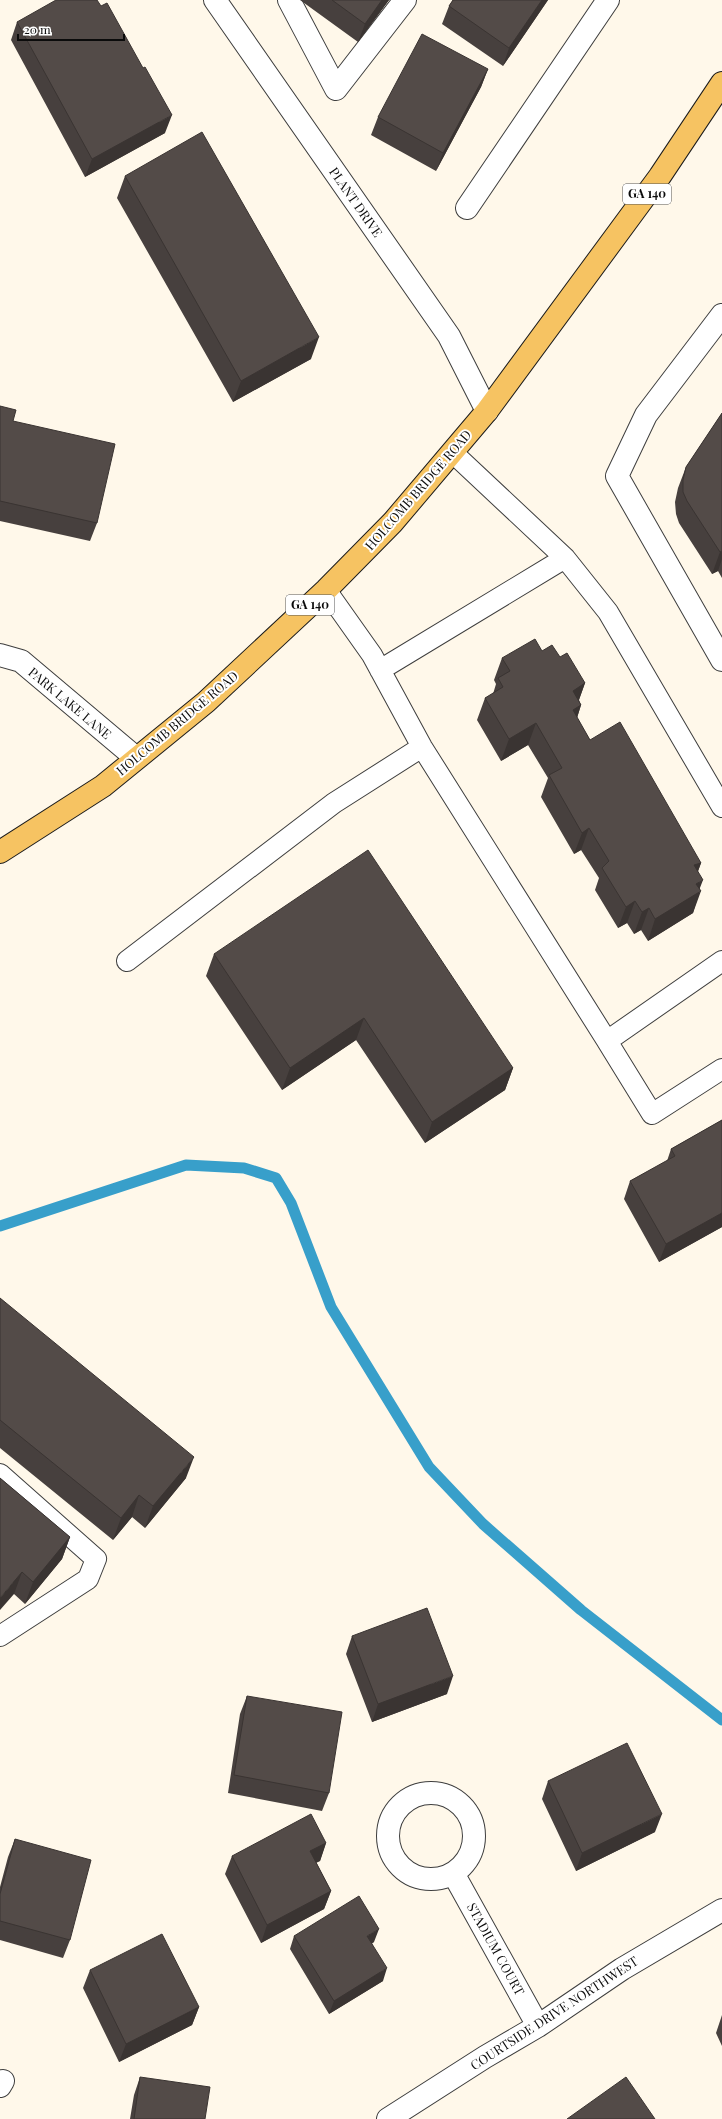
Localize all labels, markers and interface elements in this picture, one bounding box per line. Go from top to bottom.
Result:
scale bar [18,16,124,42]
text: 20 m [24,21,51,37]
street label: PLANT DRIVE [326,163,387,240]
road number: GA 140 [623,184,671,204]
street label: HOLCOMB BRIDGE ROAD [361,426,474,553]
road number: GA 140 [286,595,334,615]
street label: PARK LAKE LANE [25,663,115,742]
street label: HOLCOMB BRIDGE ROAD [112,667,241,779]
street label: STADIUM COURT [464,1899,529,1998]
street label: COURTSIDE DRIVE NORTHWEST [467,1952,641,2073]

